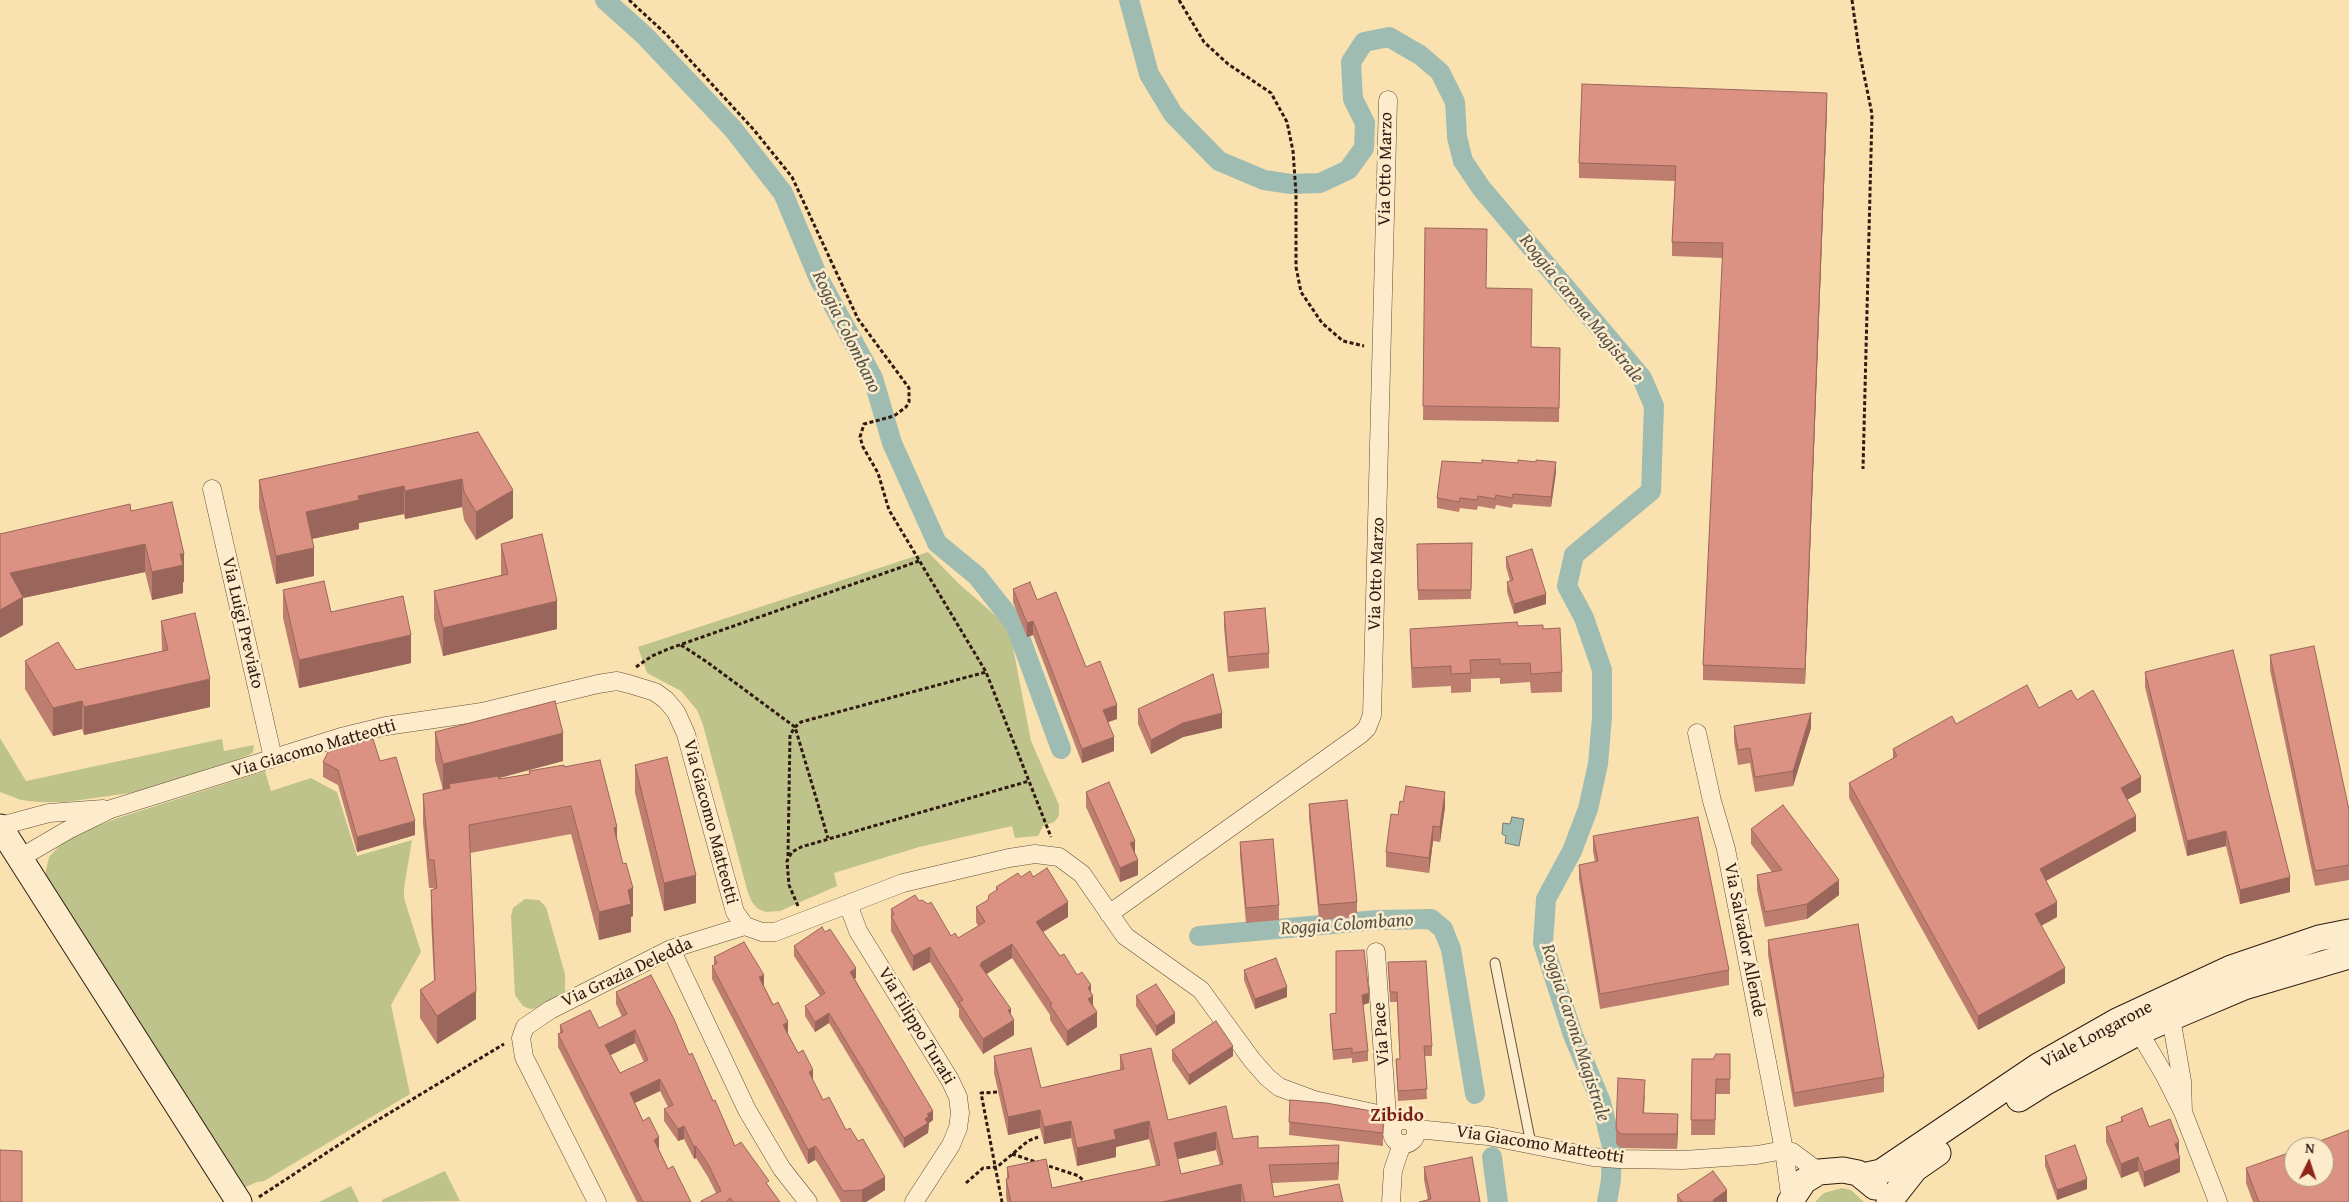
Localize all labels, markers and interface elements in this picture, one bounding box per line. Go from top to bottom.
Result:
street label: Via Otto Marzo [1374,112,1398,226]
water label: Roggia Carona Magistrale [1514,230,1648,388]
water label: Roggia Colombano [807,267,885,397]
street label: Via Otto Marzo [1364,517,1390,631]
street label: Via Luigi Previato [216,555,268,691]
street label: Via Giacomo Matteotti [229,715,399,783]
street label: Via Giacomo Matteotti [678,737,742,907]
street label: Via Salvador Allende [1718,861,1770,1019]
water label: Roggia Colombano [1280,909,1414,941]
street label: Via Grazia Deledda [558,933,696,1013]
water label: Roggia Carona Magistrale [1536,941,1614,1125]
street label: Via Filippo Turati [873,964,959,1088]
street label: Viale Longarone [2038,997,2156,1073]
street label: Via Pace [1369,1001,1395,1067]
district label: Zibido [1370,1105,1424,1127]
street label: Via Giacomo Matteotti [1454,1121,1626,1169]
north arrow [2284,1137,2334,1187]
text: N [2305,1138,2315,1158]

